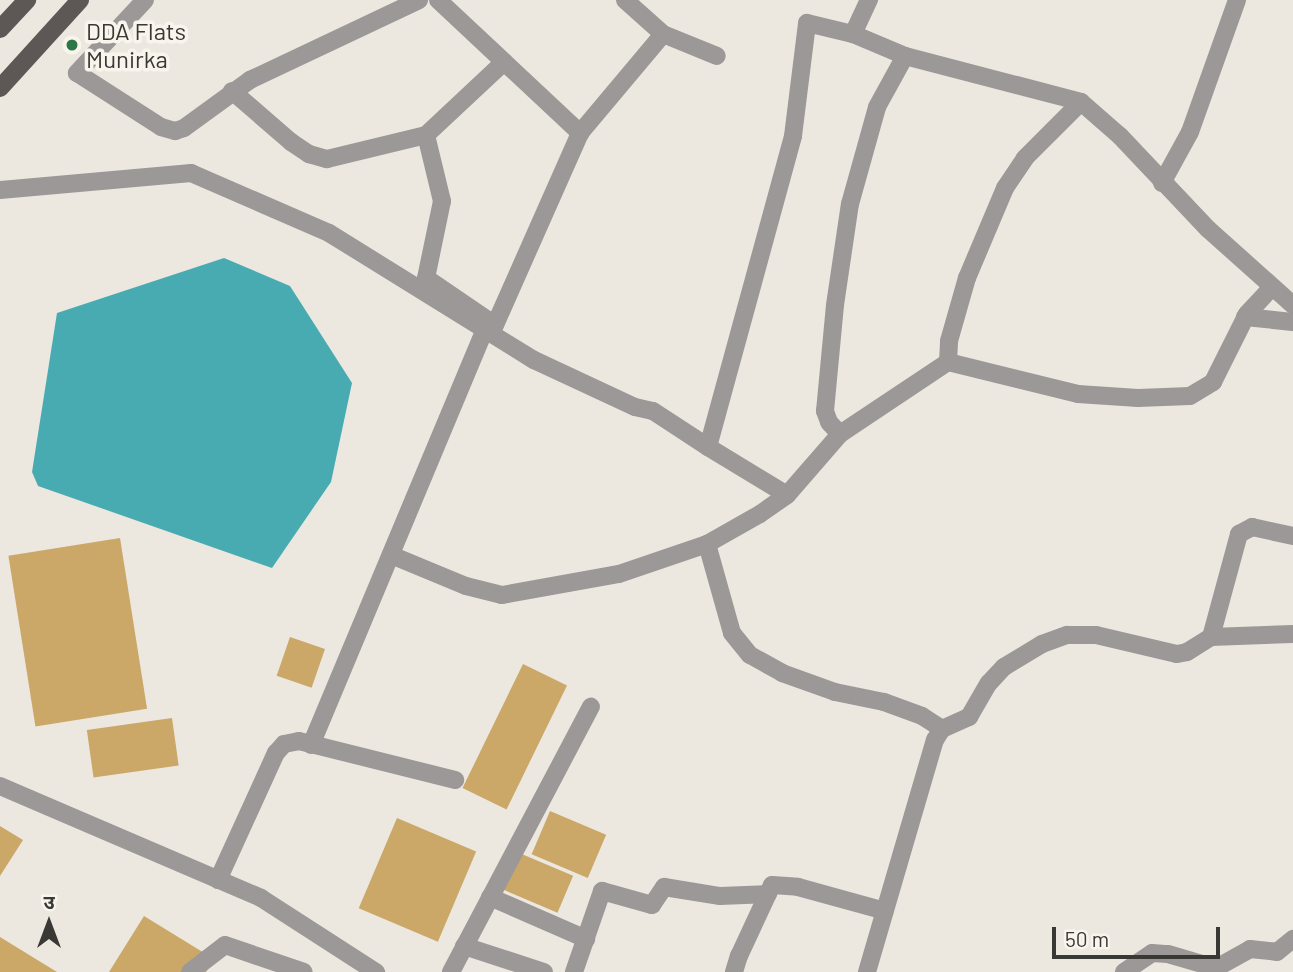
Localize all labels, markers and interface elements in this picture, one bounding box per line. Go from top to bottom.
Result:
place label: DDA Flats Munirka [86,17,186,73]
marker: DDA Flats Munirka [64,37,80,53]
north arrow [14,888,84,958]
text: उ [43,890,55,913]
scale bar [1055,912,1223,956]
text: 50 m [1065,926,1109,951]

